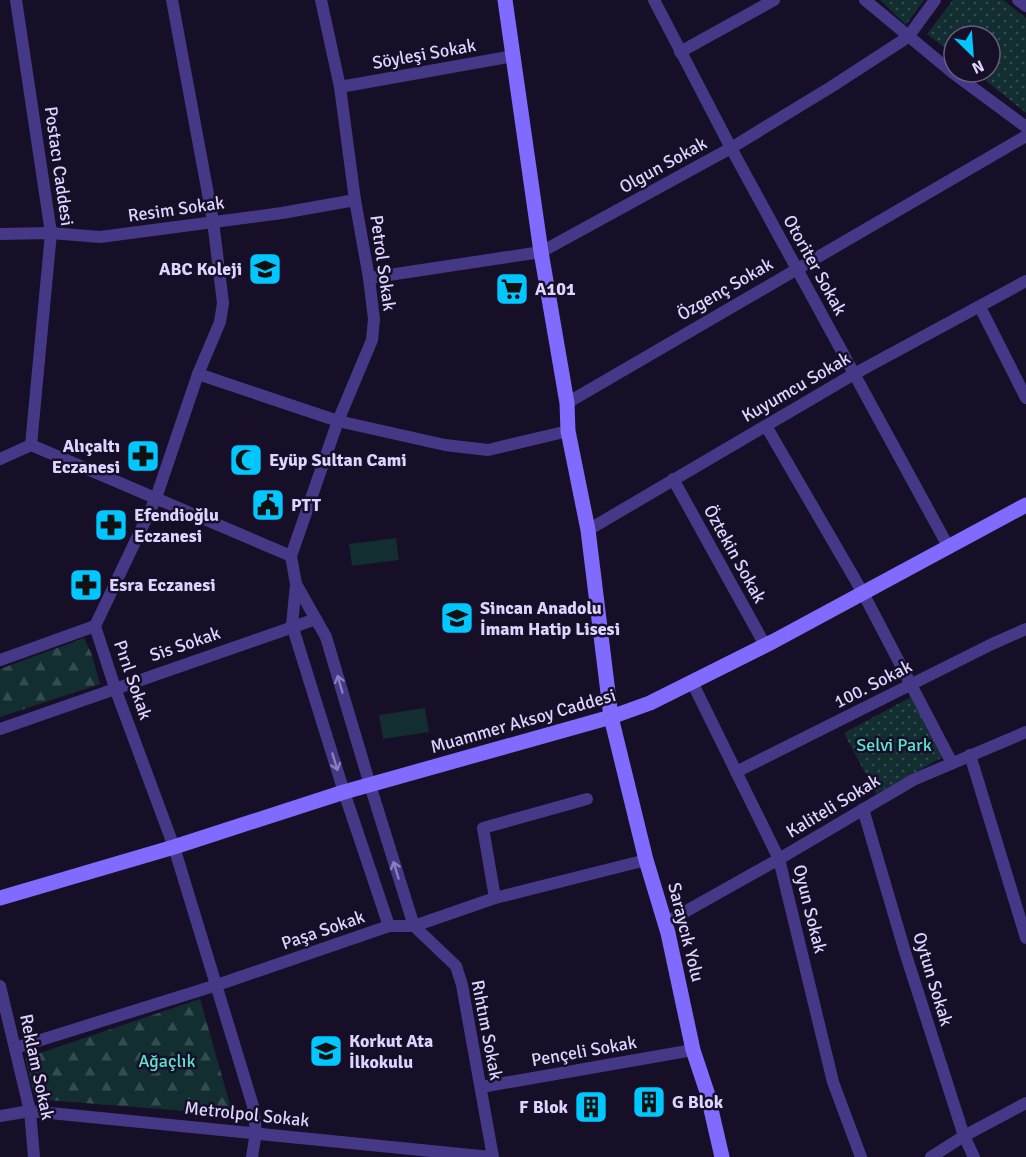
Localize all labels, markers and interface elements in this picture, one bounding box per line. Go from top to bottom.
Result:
north arrow [942,24,1002,84]
street label: Söyleşi Sokak [370,34,478,74]
text: N [969,55,987,78]
street label: Postacı Caddesi [40,105,78,227]
street label: Olgun Sokak [615,132,711,198]
street label: Resim Sokak [126,191,226,227]
street label: Otoriter Sokak [778,211,852,319]
street label: Petrol Sokak [365,214,401,312]
school or university icon: ABC Koleji [247,251,283,287]
street label: Özgenç Sokak [673,253,777,325]
place label: ABC Koleji [159,258,242,280]
supermarket icon: A101 [494,271,530,307]
place label: A101 [535,278,576,300]
street label: Kuyumcu Sokak [738,347,854,427]
place label: Alıçaltı Eczanesi [52,435,120,478]
pharmacy icon: Alıçaltı Eczanesi [125,438,161,474]
mosque icon: Eyüp Sultan Cami [228,442,264,478]
place label: Eyüp Sultan Cami [269,449,407,471]
public building icon: PTT [250,487,286,523]
place label: PTT [291,494,322,516]
street label: Öztekin Sokak [699,501,771,607]
place label: Efendioğlu Eczanesi [134,504,219,547]
pharmacy icon: Efendioğlu Eczanesi [93,507,129,543]
pharmacy icon: Esra Eczanesi [68,567,104,603]
place label: Esra Eczanesi [109,574,216,596]
place label: Sincan Anadolu İmam Hatip Lisesi [480,597,620,640]
school or university icon: Sincan Anadolu İmam Hatip Lisesi [439,600,475,636]
street label: Sis Sokak [147,622,223,666]
street label: Pırıl Sokak [109,637,157,723]
street label: 100. Sokak [830,655,916,713]
one-way arrow [334,675,345,694]
street label: Muammer Aksoy Caddesi [428,684,618,758]
park label: Selvi Park [856,734,932,756]
one-way arrow [330,752,341,771]
street label: Kaliteli Sokak [782,769,884,843]
one-way arrow [390,861,401,880]
street label: Oyun Sokak [788,862,832,956]
street label: Saraycık Yolu [663,880,709,984]
street label: Paşa Sokak [279,906,367,954]
street label: Oytun Sokak [908,929,958,1029]
street label: Rıhtım Sokak [467,978,507,1082]
street label: Reklam Sokak [15,1012,59,1122]
place label: Korkut Ata İlkokulu [349,1030,433,1073]
street label: Pençeli Sokak [530,1031,638,1071]
school or university icon: Korkut Ata İlkokulu [308,1033,344,1069]
park label: Ağaçlık [138,1050,196,1072]
building icon: G Blok [631,1084,667,1120]
building icon: F Blok [573,1089,609,1125]
place label: G Blok [672,1091,724,1113]
place label: F Blok [519,1096,569,1118]
street label: Metrolpol Sokak [183,1097,311,1131]

